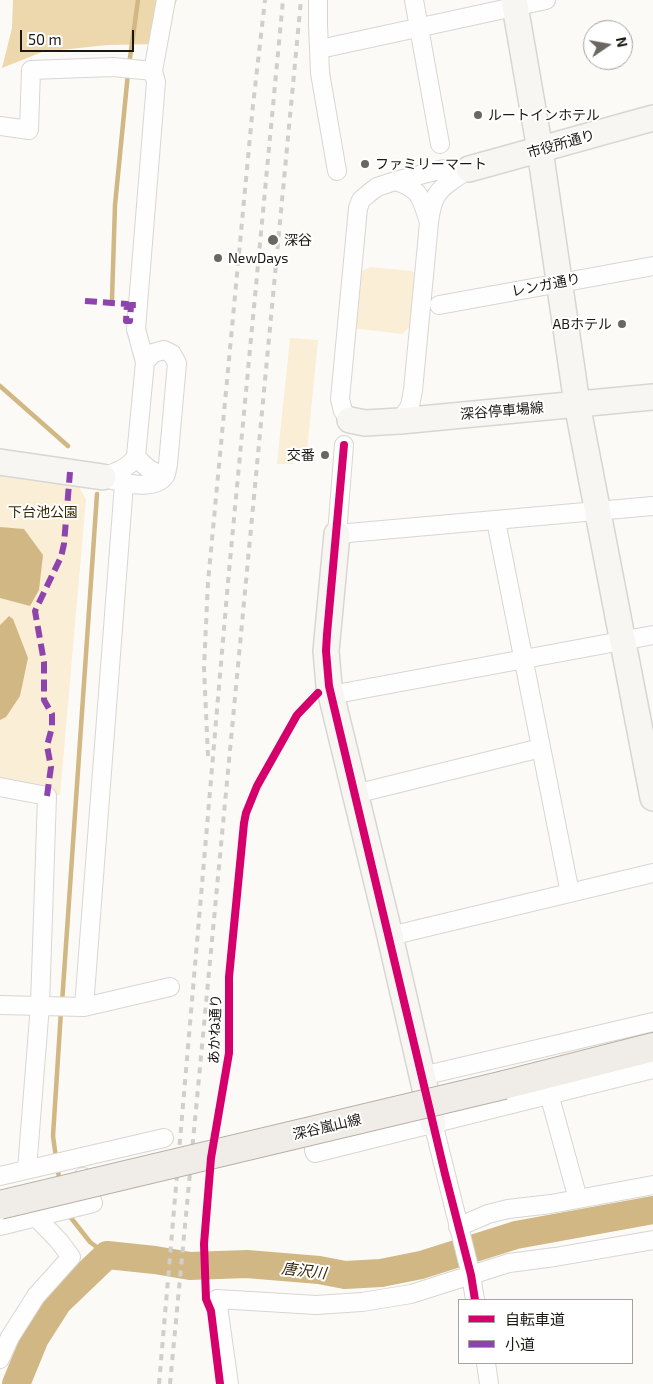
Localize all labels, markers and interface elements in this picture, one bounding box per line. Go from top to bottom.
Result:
scale bar [22,20,136,52]
north arrow [583,20,633,70]
text: 50 m [28,30,62,48]
text: N [613,35,632,49]
place label: ルートインホテル [488,107,600,123]
marker: ルートインホテル [472,109,484,121]
street label: 市役所通り [525,126,597,162]
place label: ファミリーマート [375,156,487,172]
marker: ファミリーマート [359,158,371,170]
place label: 深谷 [284,232,312,248]
marker: 深谷 [266,233,280,247]
place label: NewDays [228,250,288,266]
marker: NewDays [212,252,224,264]
street label: レンガ通り [510,270,582,300]
place label: ABホテル [553,316,612,332]
marker: ABホテル [616,318,628,330]
street label: 深谷停車場線 [459,399,545,423]
place label: 交番 [287,447,315,463]
marker: 交番 [319,449,331,461]
park label: 下台池公園 [8,504,78,520]
street label: あかね通り [205,994,225,1064]
street label: 深谷嵐山線 [291,1111,363,1143]
water label: 唐沢川 [281,1259,327,1283]
legend [458,1299,633,1364]
text: 自転車道 [505,1310,565,1328]
text: 小道 [505,1335,535,1353]

